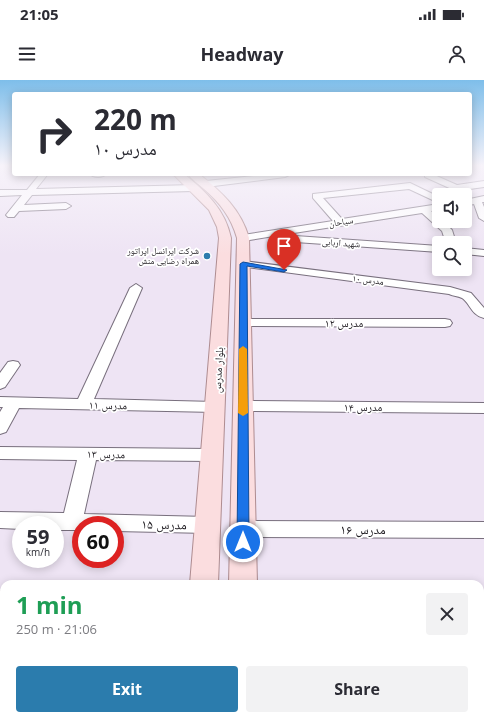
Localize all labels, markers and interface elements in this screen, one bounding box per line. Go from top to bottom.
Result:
text: 21:05 [20,4,59,24]
text: Headway [200,42,284,66]
icon: menu [16,43,38,65]
icon: person [446,43,468,65]
text: 220 m [94,100,177,138]
icon: right [28,108,80,160]
text: مدرس ۱۰ [94,136,157,160]
map controls [432,188,472,276]
button: sound [432,188,472,228]
street label: سیاحان [328,213,354,230]
pin [267,229,301,270]
icon: arrive [273,235,295,257]
street label: شهید اربابی [322,235,361,250]
button: search [432,236,472,276]
place label: شرکت ایرانسل اپراتور همراه رضایی منش [126,244,199,267]
marker: شرکت ایرانسل اپراتور همراه رضایی منش [202,251,212,261]
street label: مدرس ۱۰ [352,271,384,288]
street label: مدرس ۱۲ [325,315,363,330]
street label: بلوار مدرس [209,347,226,393]
street label: مدرس ۱۱ [89,397,127,412]
street label: مدرس ۱۴ [344,399,382,414]
street label: مدرس ۱۳ [87,446,125,461]
street label: مدرس ۱۵ [141,515,187,533]
speed limit sign: 60 [72,516,124,568]
street label: مدرس ۱۶ [340,520,386,538]
position arrow [222,521,264,563]
text: 59 [27,523,49,550]
text: km/h [26,545,50,559]
text: 1 min [16,588,83,621]
button: close [426,593,468,635]
text: 250 m · 21:06 [16,620,97,638]
button: Exit [16,666,238,712]
button: Share [246,666,468,712]

